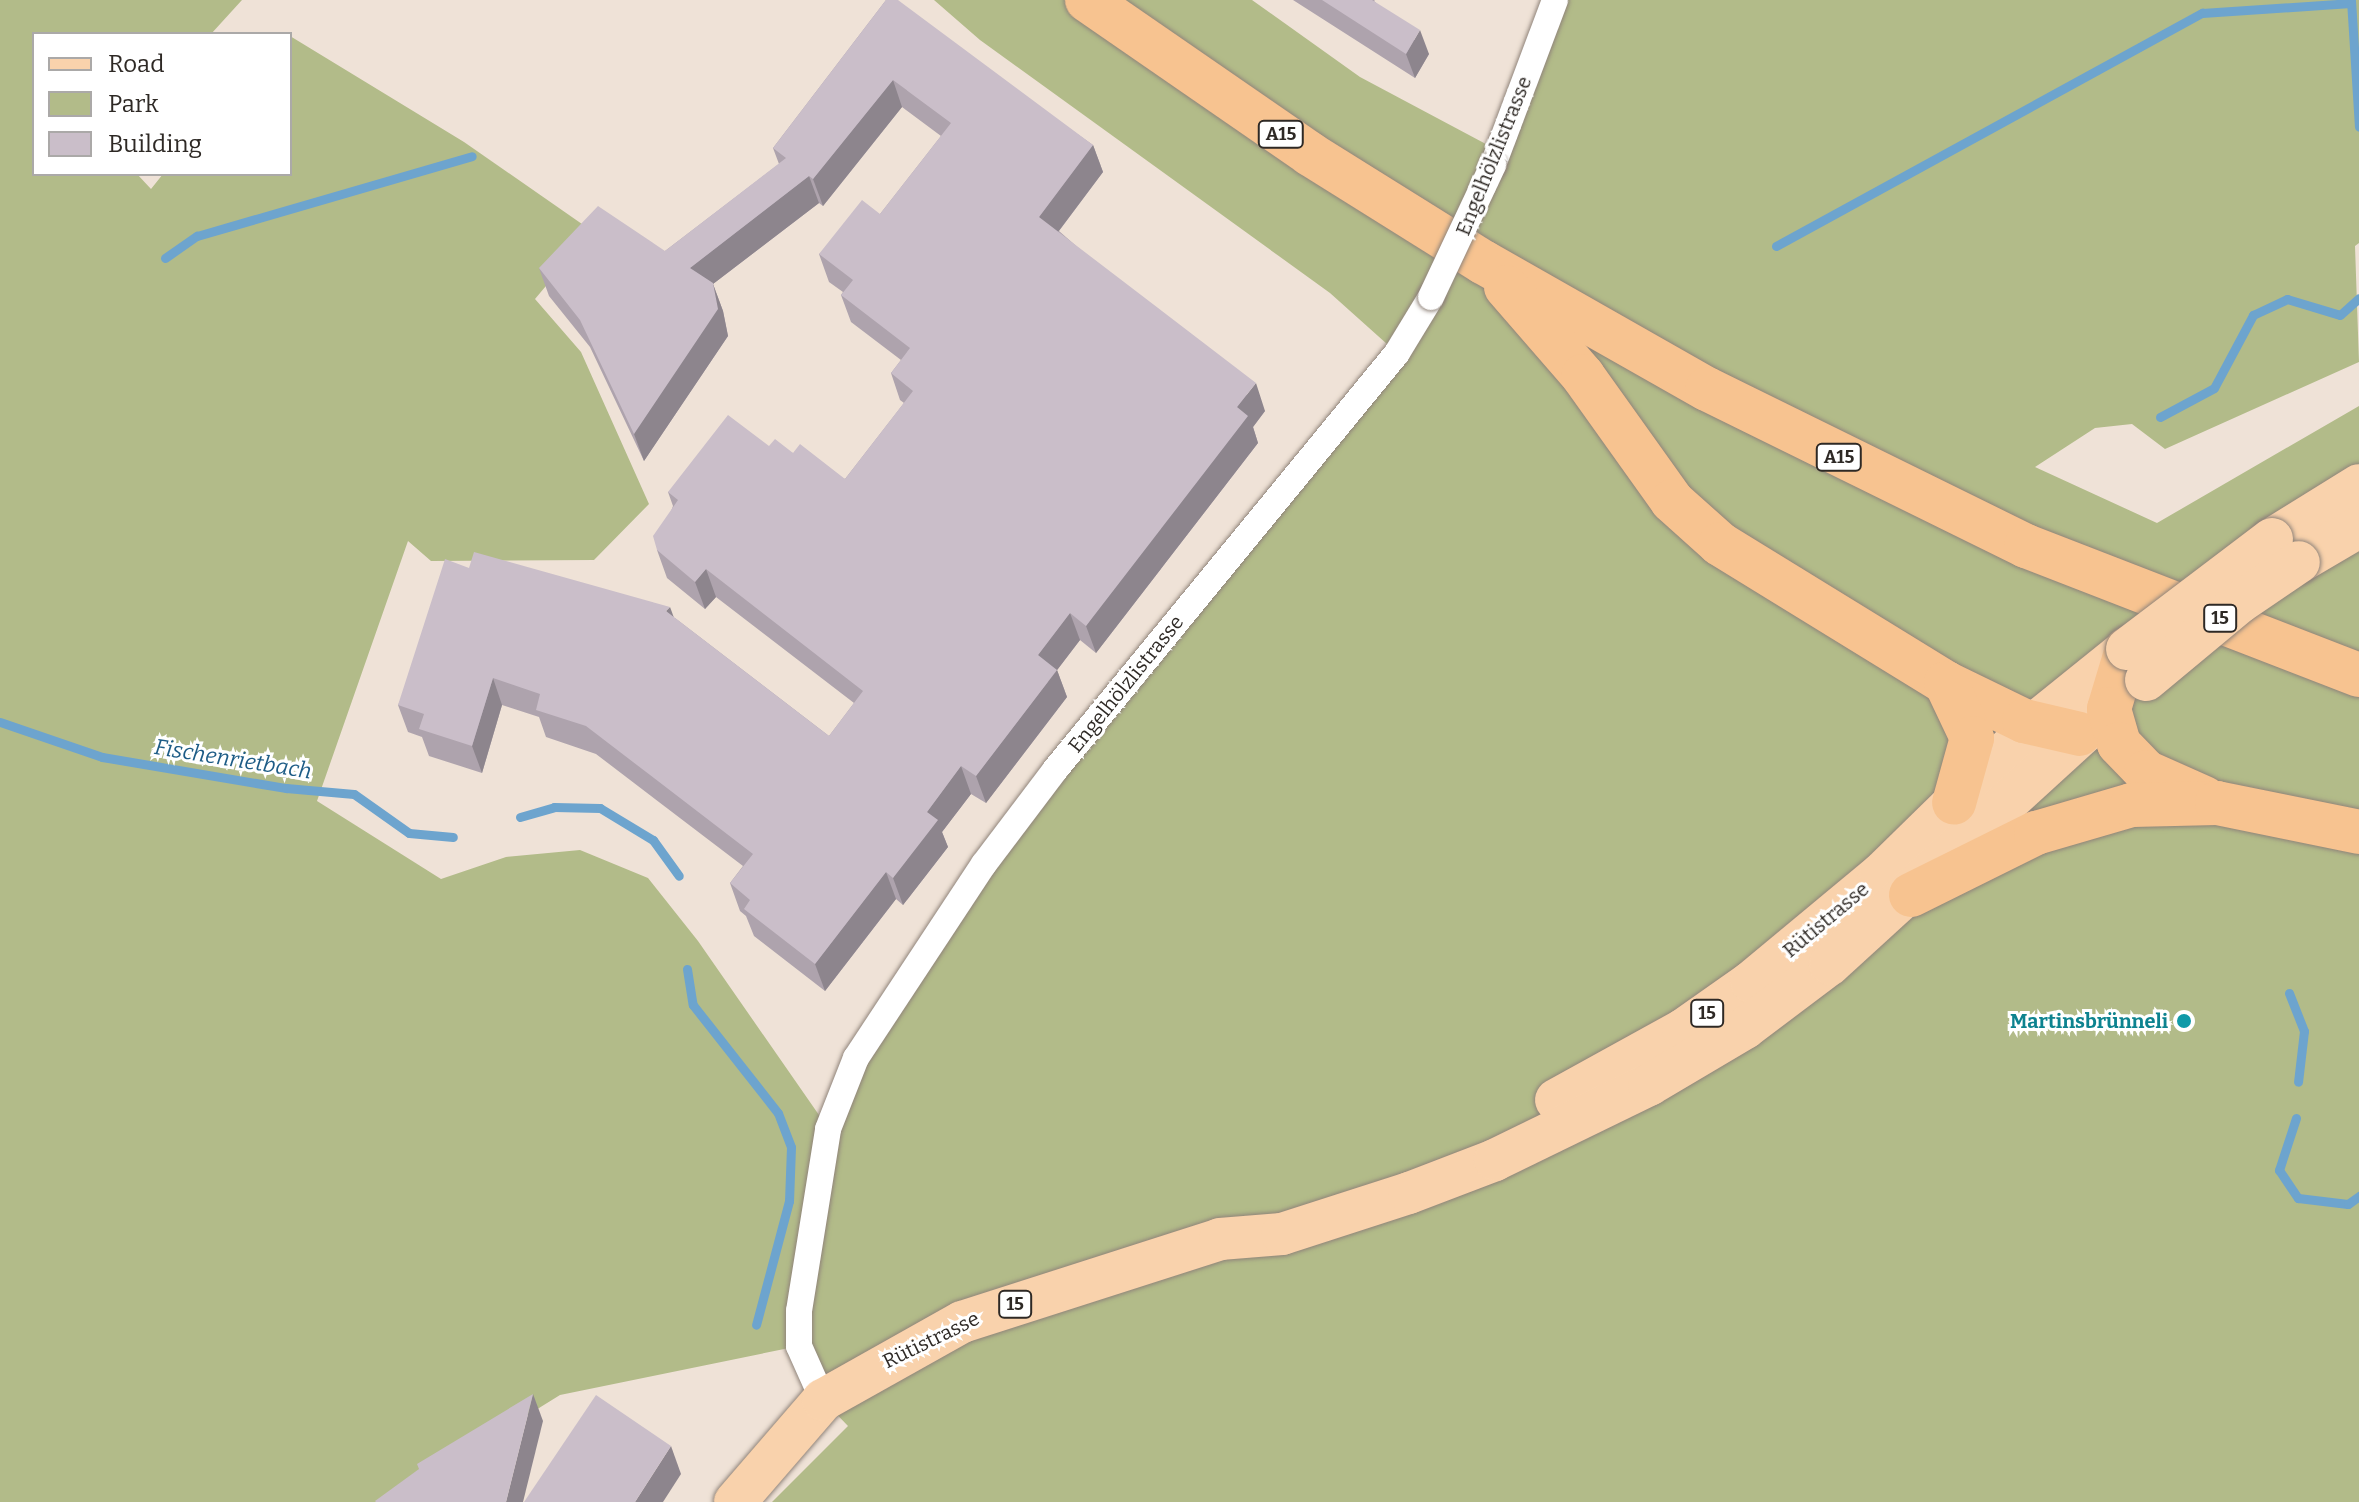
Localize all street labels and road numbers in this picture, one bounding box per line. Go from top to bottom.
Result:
street label: Engelhölzlistrasse [1451,73,1537,239]
road number: A15 [1257,120,1305,148]
road number: A15 [1815,443,1863,471]
road number: 15 [2202,604,2238,632]
street label: Engelhölzlistrasse [1063,611,1189,757]
street label: Rütistrasse [1778,877,1874,963]
road number: 15 [1689,999,1725,1027]
road number: 15 [997,1290,1033,1318]
street label: Rütistrasse [879,1306,983,1374]

